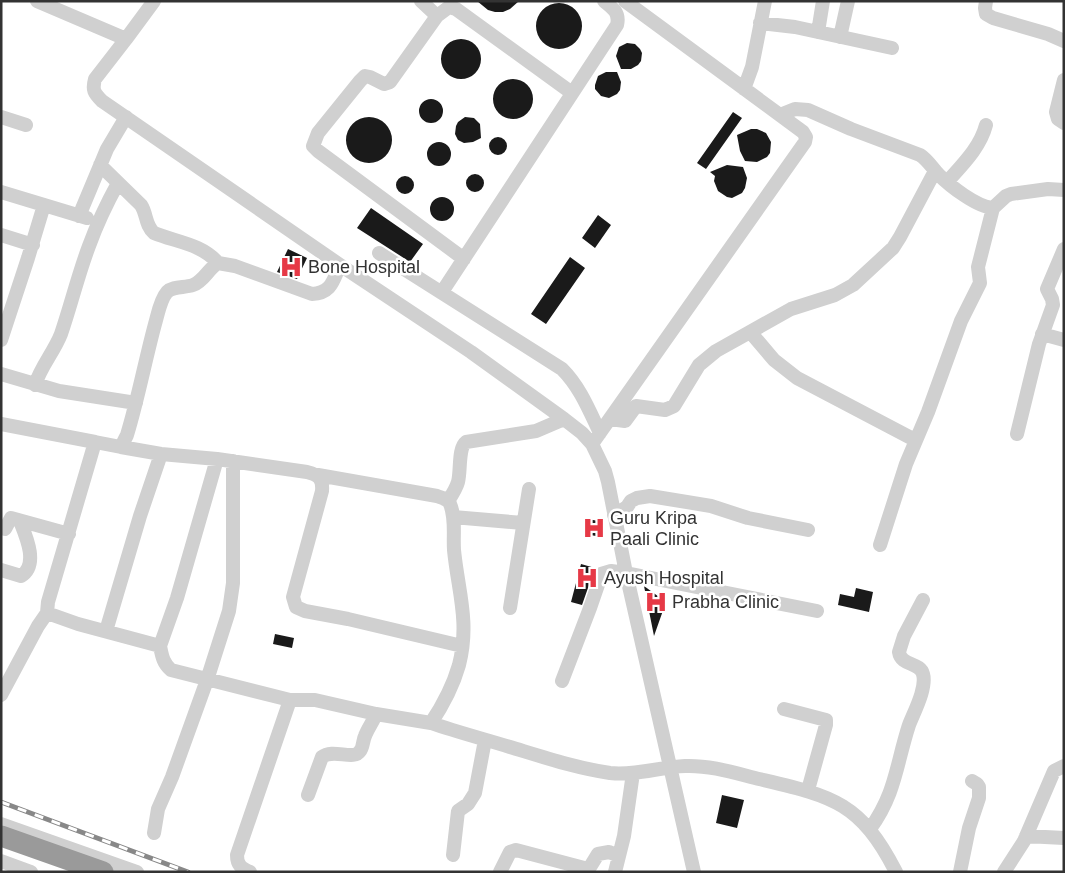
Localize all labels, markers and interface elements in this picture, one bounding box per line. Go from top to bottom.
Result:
hospital icon: Bone Hospital [278,254,304,280]
place label: Bone Hospital [308,257,420,277]
place label: Guru Kripa Paali Clinic [610,508,699,549]
hospital icon: Guru Kripa Paali Clinic [581,515,607,541]
hospital icon: Ayush Hospital [574,565,600,591]
place label: Ayush Hospital [604,568,724,588]
hospital icon: Prabha Clinic [643,589,669,615]
place label: Prabha Clinic [672,592,779,612]

